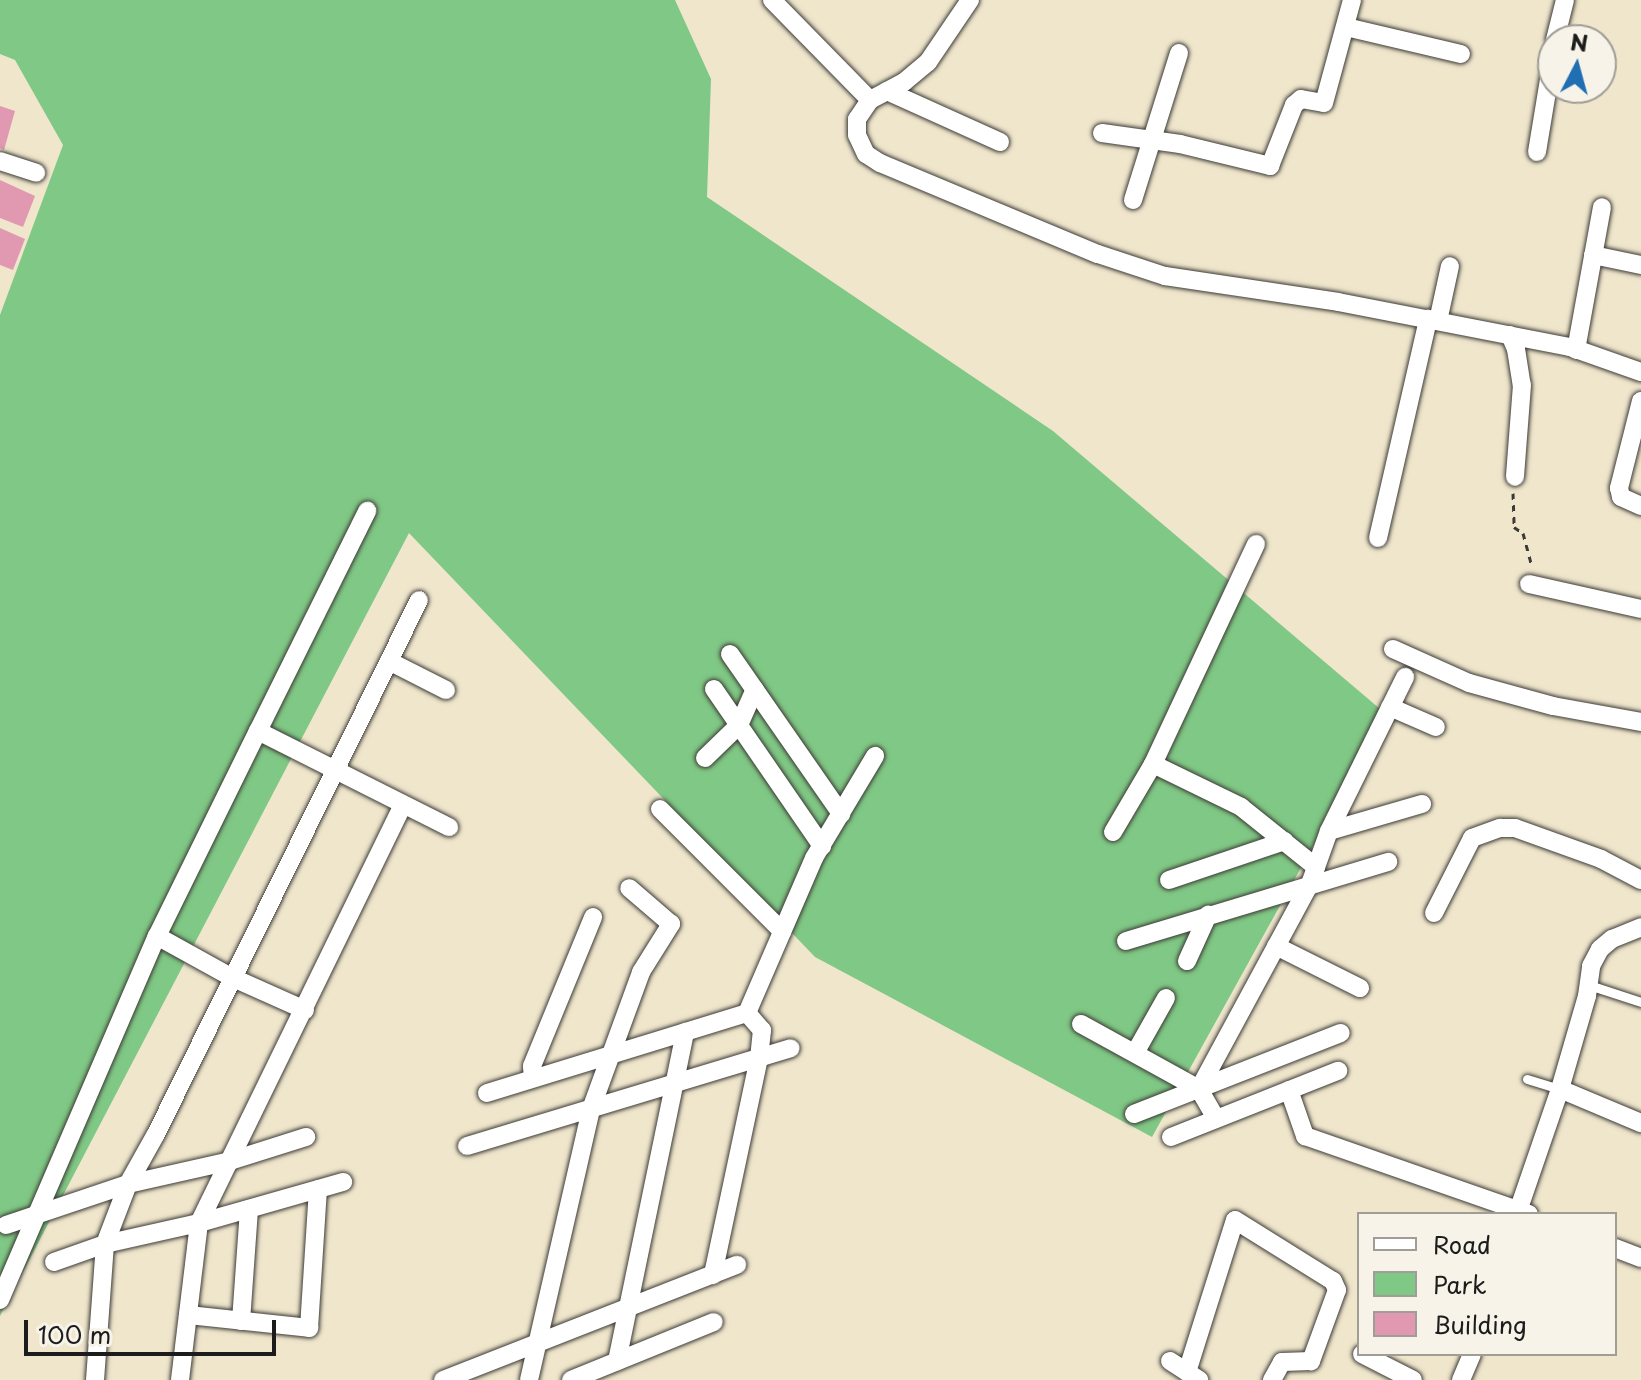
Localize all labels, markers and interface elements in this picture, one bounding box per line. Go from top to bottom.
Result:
north arrow [1537,24,1617,104]
text: N [1569,24,1590,59]
legend [1357,1212,1617,1356]
text: Road [1433,1226,1491,1262]
text: Park [1433,1266,1487,1302]
scale bar [28,1304,280,1354]
text: Building [1433,1306,1527,1342]
text: 100 m [38,1316,111,1352]

